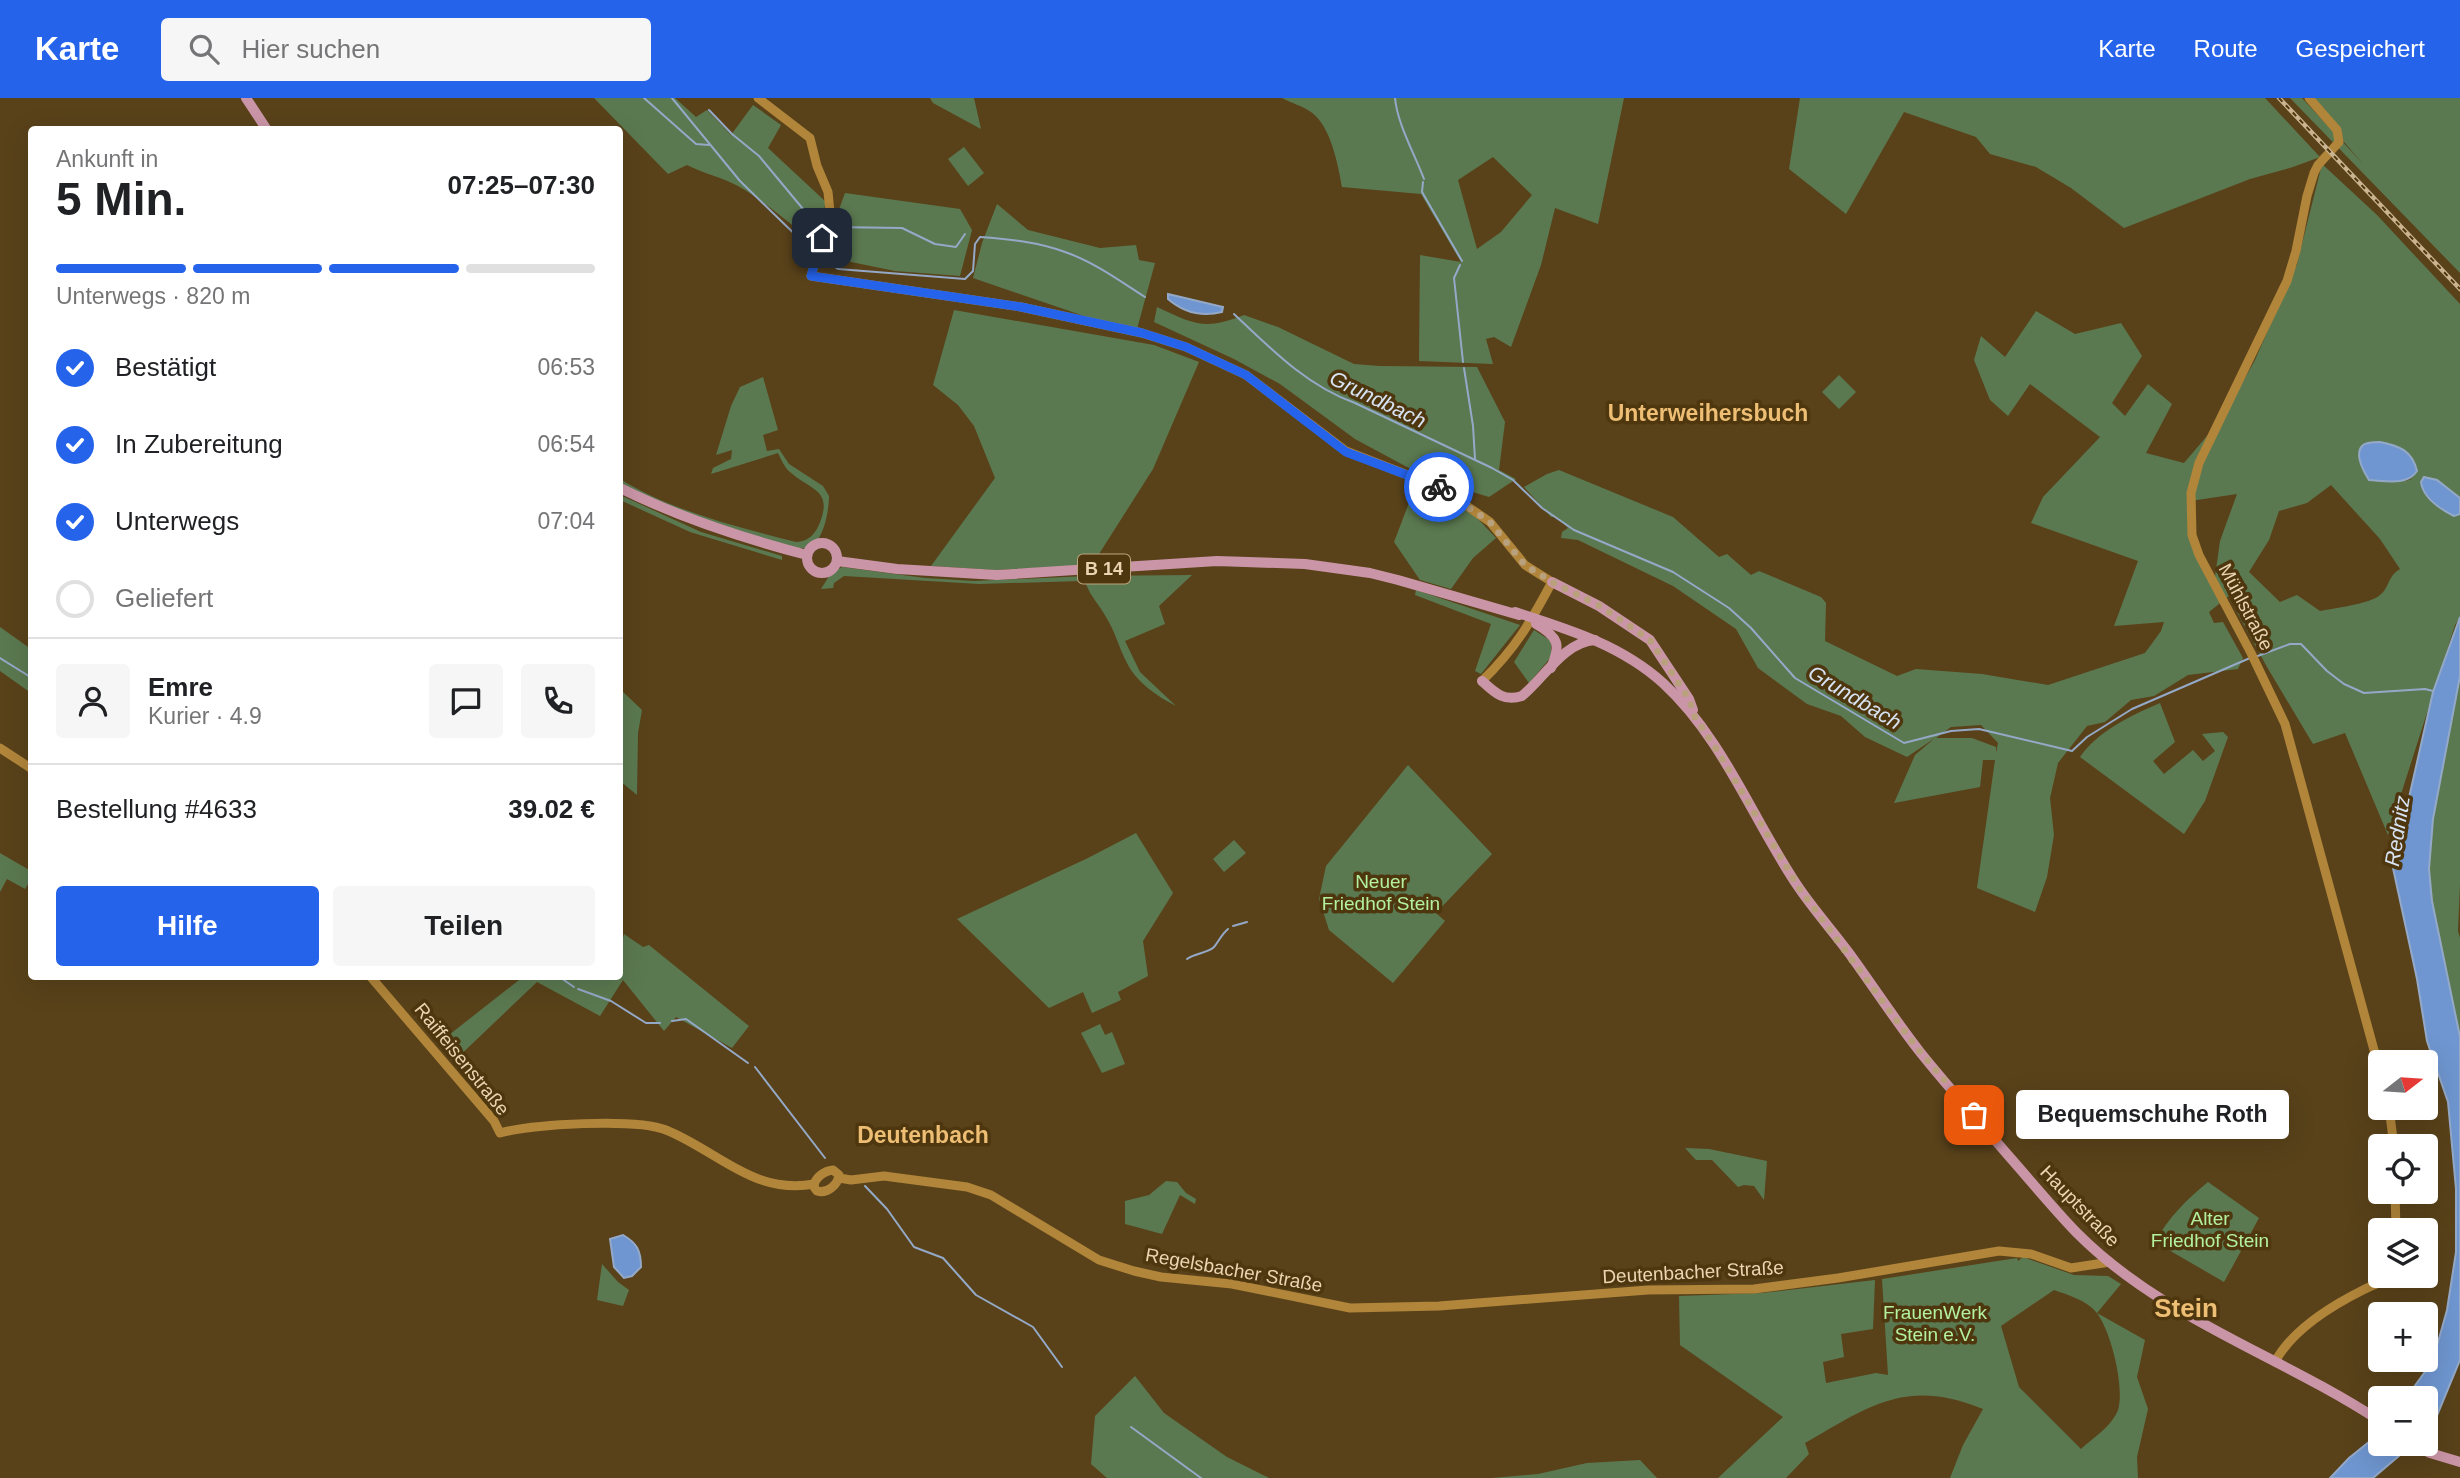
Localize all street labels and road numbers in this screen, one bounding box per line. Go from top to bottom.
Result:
road number: B 14 [1078,555,1130,584]
street label: Mühlstraße [2214,560,2278,654]
street label: Raiffeisenstraße [410,999,514,1119]
street label: Hauptstraße [2036,1161,2124,1251]
street label: Regelsbacher Straße [1144,1244,1324,1296]
street label: Deutenbacher Straße [1602,1257,1784,1287]

